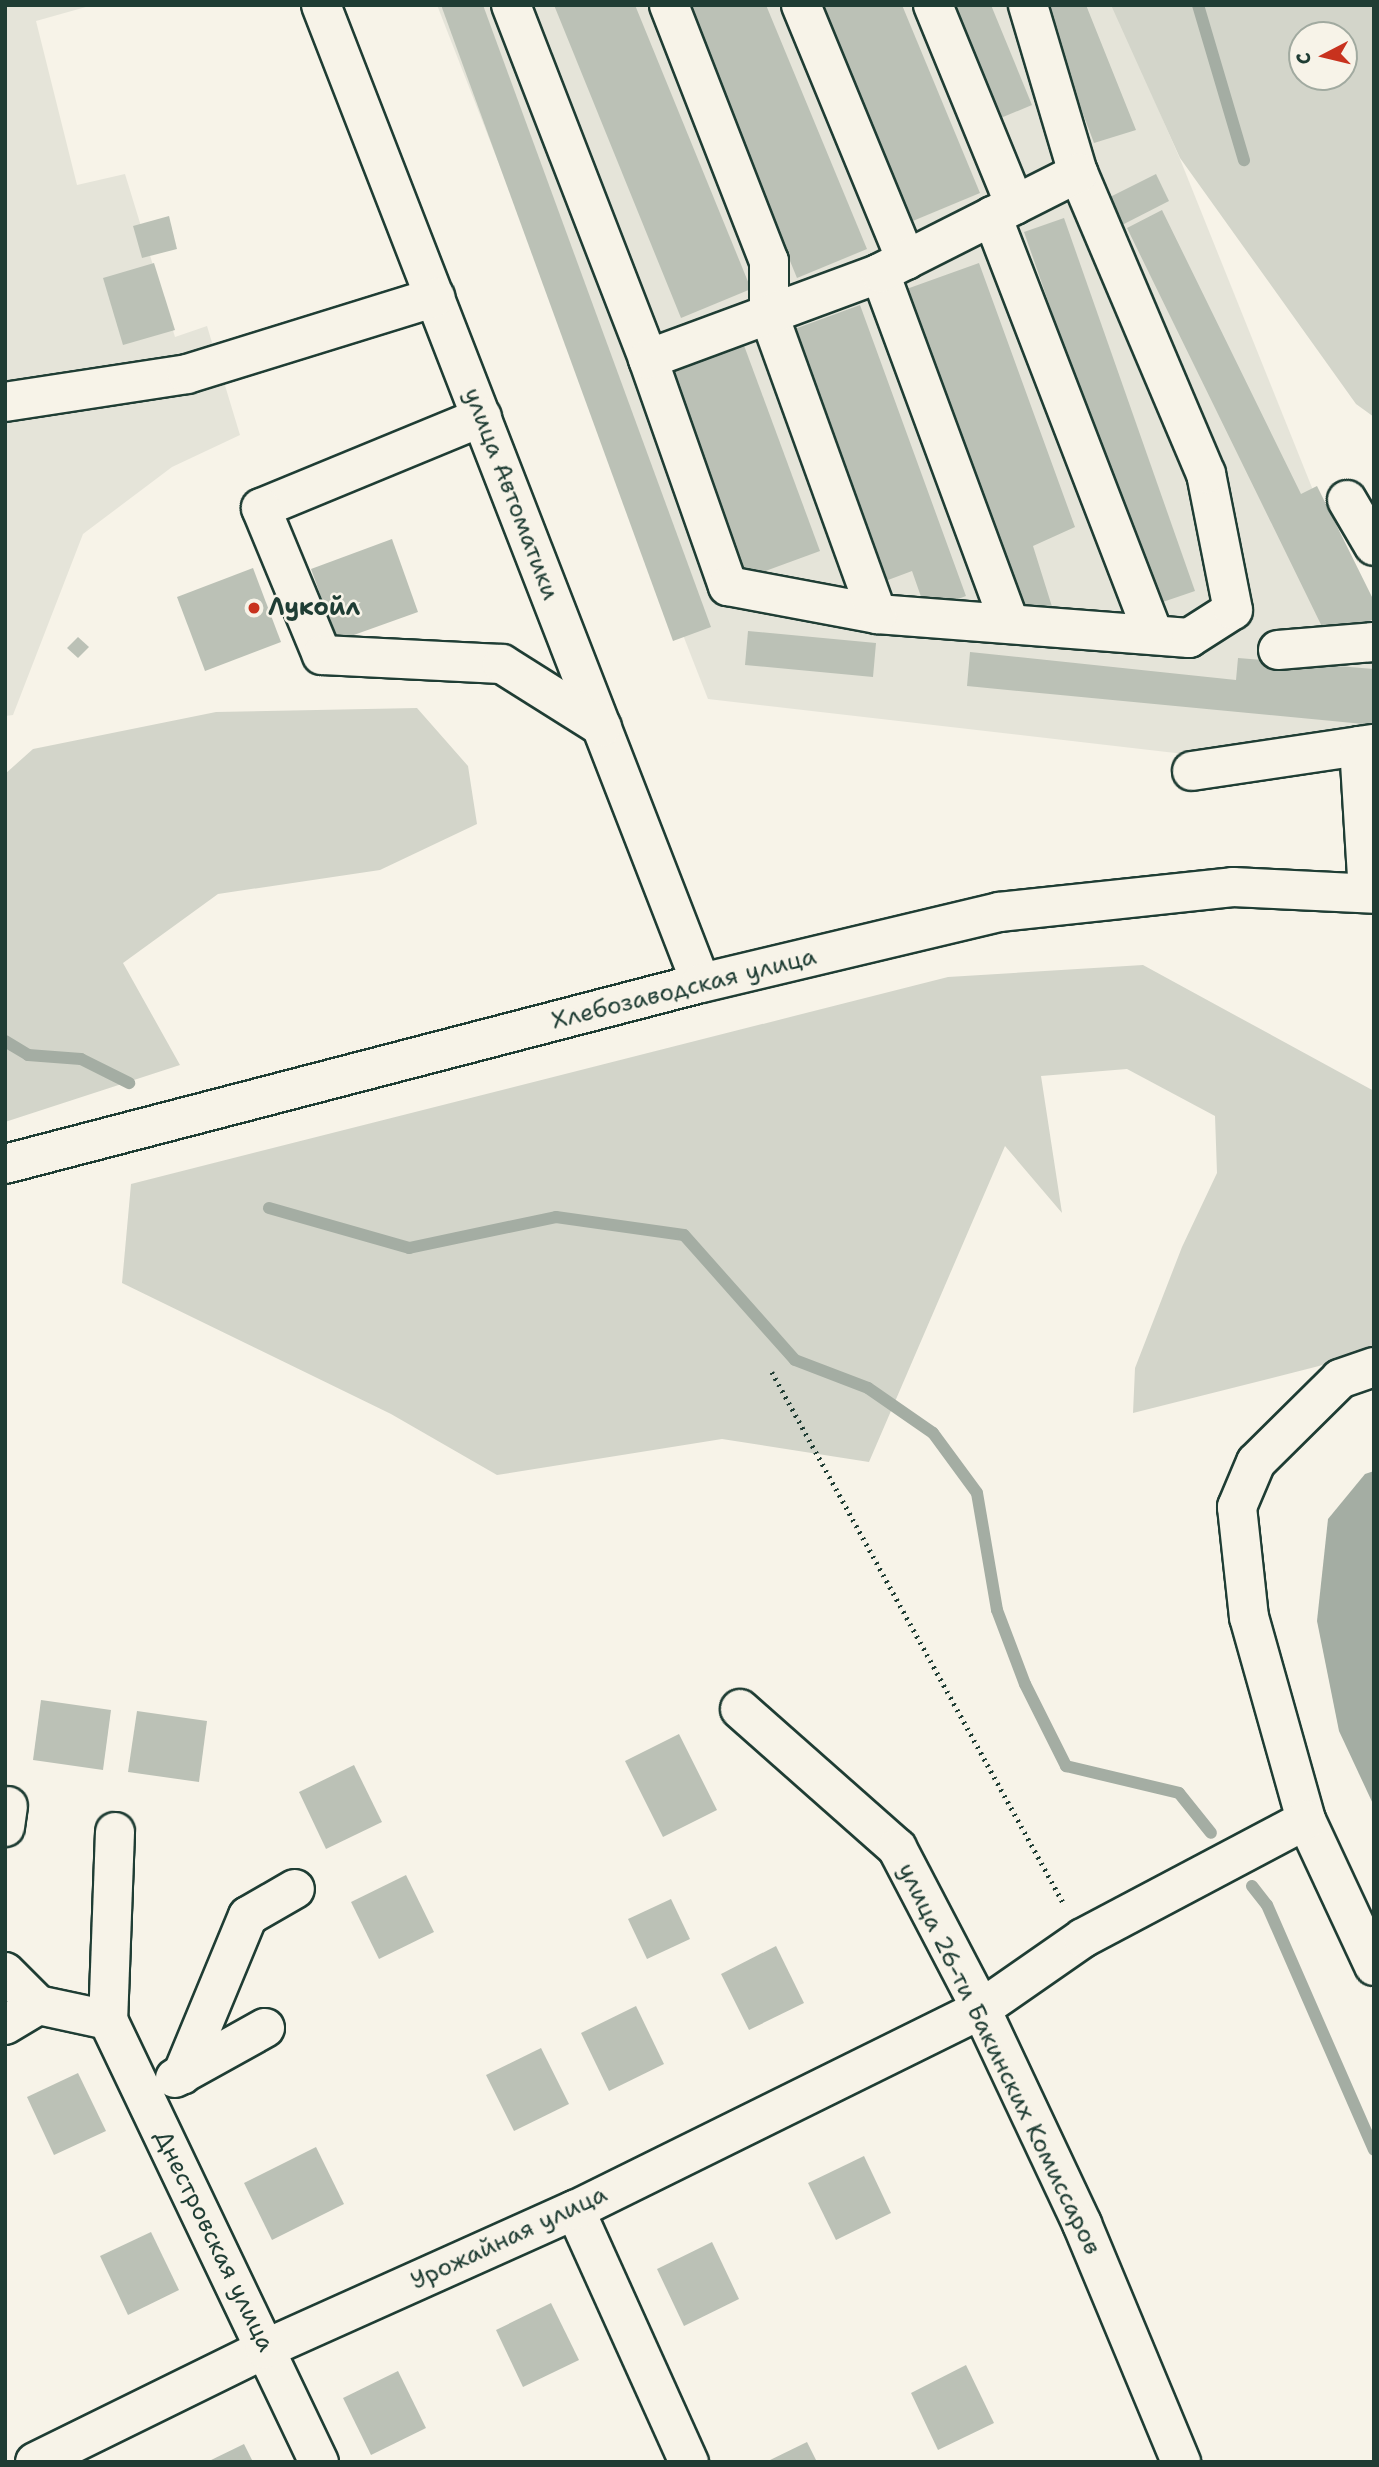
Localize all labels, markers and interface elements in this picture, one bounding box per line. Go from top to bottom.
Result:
north arrow [1288,21,1358,91]
text: С [1291,51,1317,66]
street label: улица Автоматики [457,384,565,604]
place label: Лукойл [268,594,360,622]
marker: Лукойл [246,600,262,616]
street label: Хлебозаводская улица [549,942,819,1036]
street label: улица 26-ти Бакинских Комиссаров [891,1859,1107,2259]
street label: Днестровская улица [148,2126,280,2356]
street label: Урожайная улица [406,2180,612,2296]

